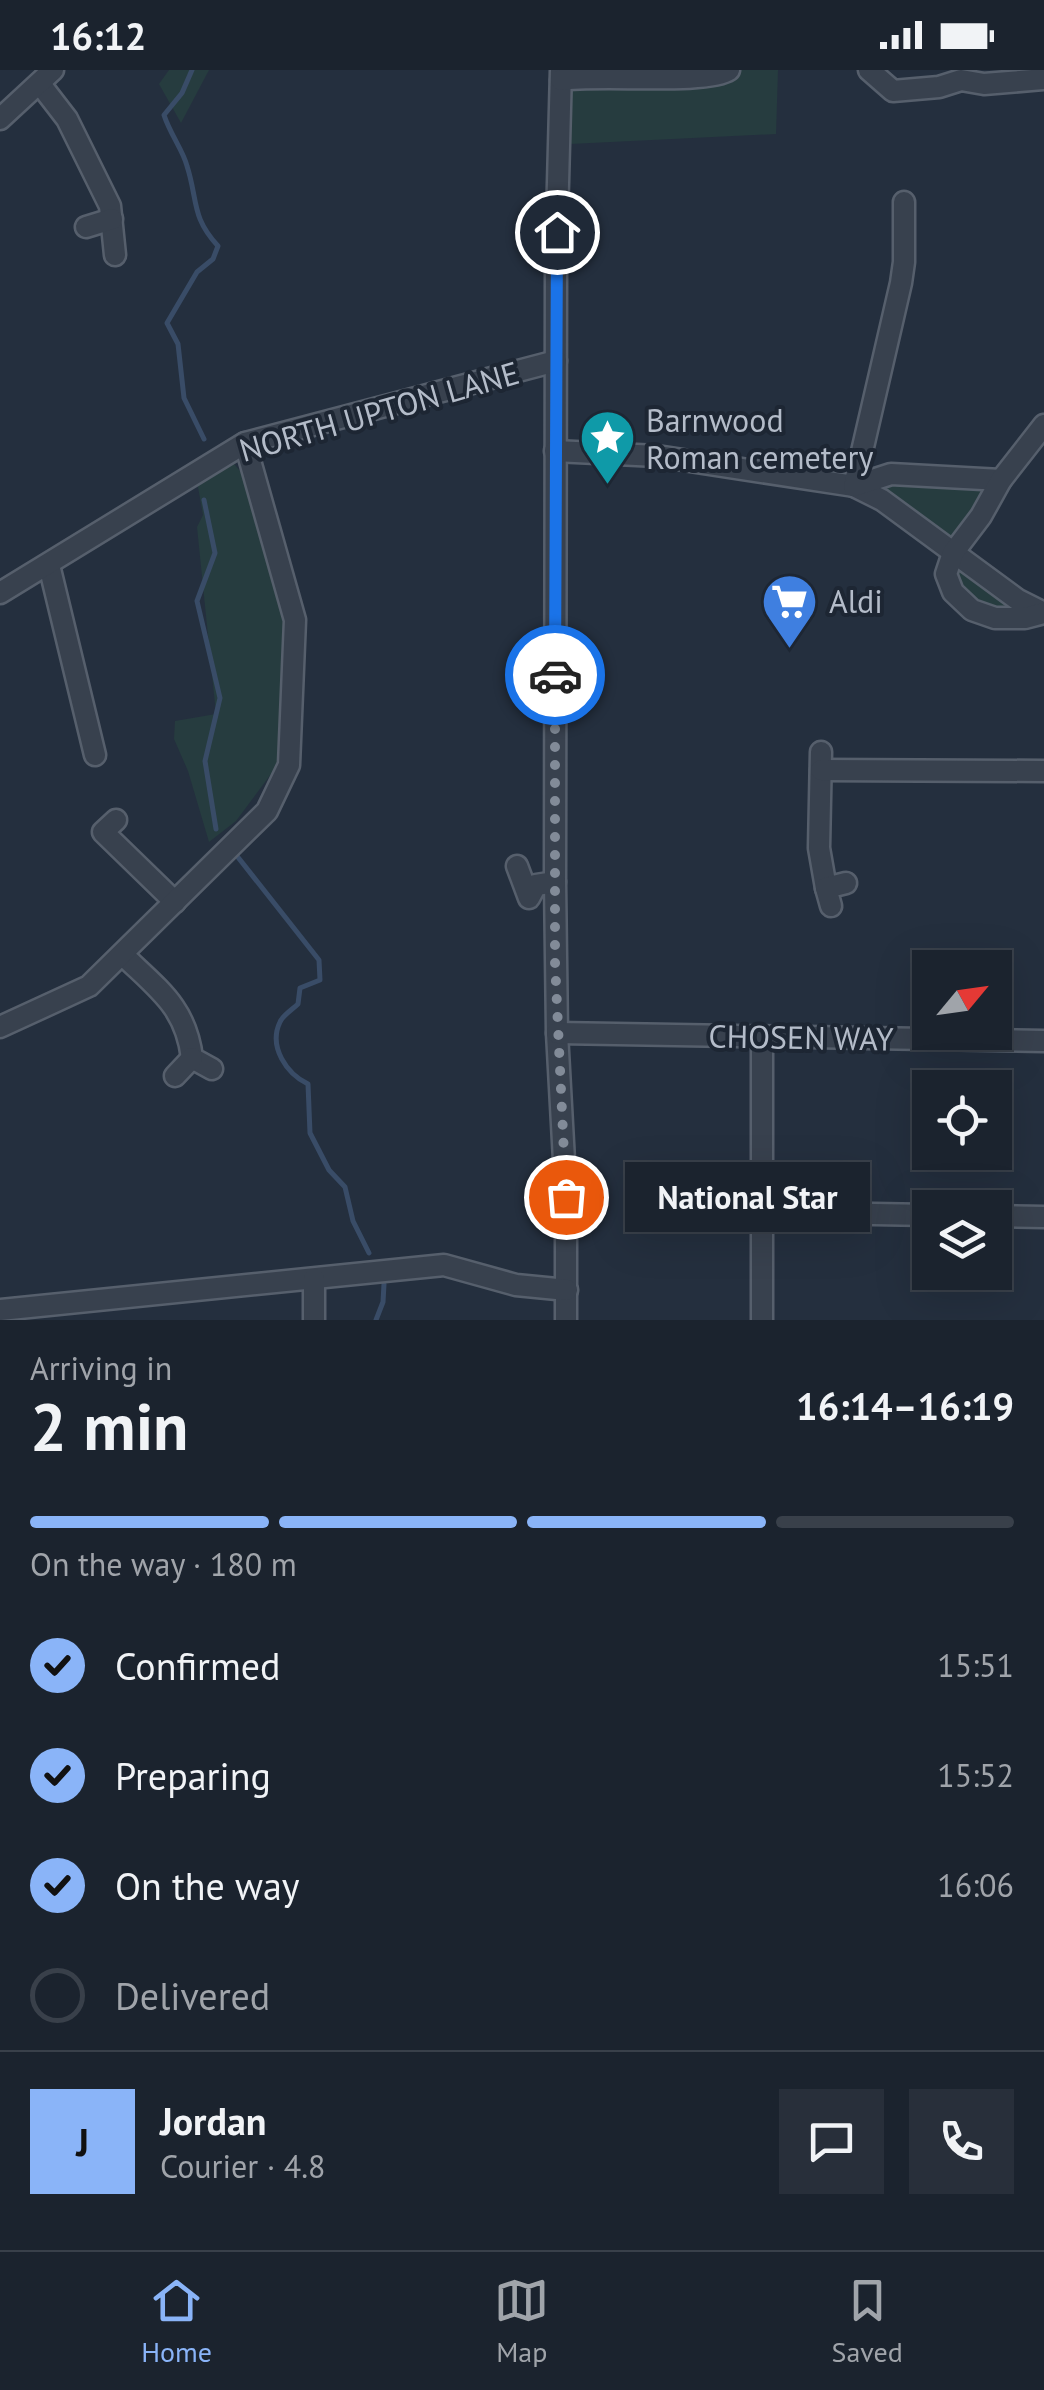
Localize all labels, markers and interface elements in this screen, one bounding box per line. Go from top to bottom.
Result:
text: 16:12 [50,11,146,60]
pin [515,190,600,275]
icon: home [530,205,585,260]
street label: NORTH UPTON LANE [234,351,524,471]
place label: Barnwood Roman cemetery [646,399,873,478]
place icon: Barnwood Roman cemetery [577,408,637,487]
supermarket icon: Aldi [760,571,820,650]
place label: Aldi [829,580,883,622]
courier [505,625,605,725]
icon: car [528,648,583,703]
north arrow [912,950,1012,1050]
map controls [912,950,1012,1290]
street label: CHOSEN WAY [708,1014,894,1060]
button: locate [912,1070,1012,1170]
pin [524,1155,609,1240]
callout: National Star [626,1162,871,1232]
icon: bag [539,1170,594,1225]
text: National Star [658,1176,837,1218]
button: layers [912,1190,1012,1290]
text: Arriving in [30,1347,172,1389]
text: 16:14–16:19 [796,1381,1014,1430]
text: 2 min [30,1384,189,1468]
text: On the way · 180 m [30,1543,297,1585]
icon: check [30,1638,85,1693]
text: Confirmed [115,1641,281,1690]
text: 15:51 [937,1644,1014,1686]
icon: check [30,1748,85,1803]
text: Preparing [115,1751,271,1800]
text: 15:52 [937,1754,1014,1796]
icon: check [30,1858,85,1913]
text: On the way [115,1861,300,1910]
text: 16:06 [937,1864,1014,1906]
text: Delivered [115,1971,270,2020]
button: chat [779,2089,884,2194]
button: phone [909,2089,1014,2194]
text: Jordan [160,2096,266,2145]
text: J [76,2117,89,2166]
text: Courier · 4.8 [160,2145,326,2187]
tab: Home [141,2273,212,2370]
tab: Map [494,2273,549,2370]
tab: Saved [832,2273,903,2370]

